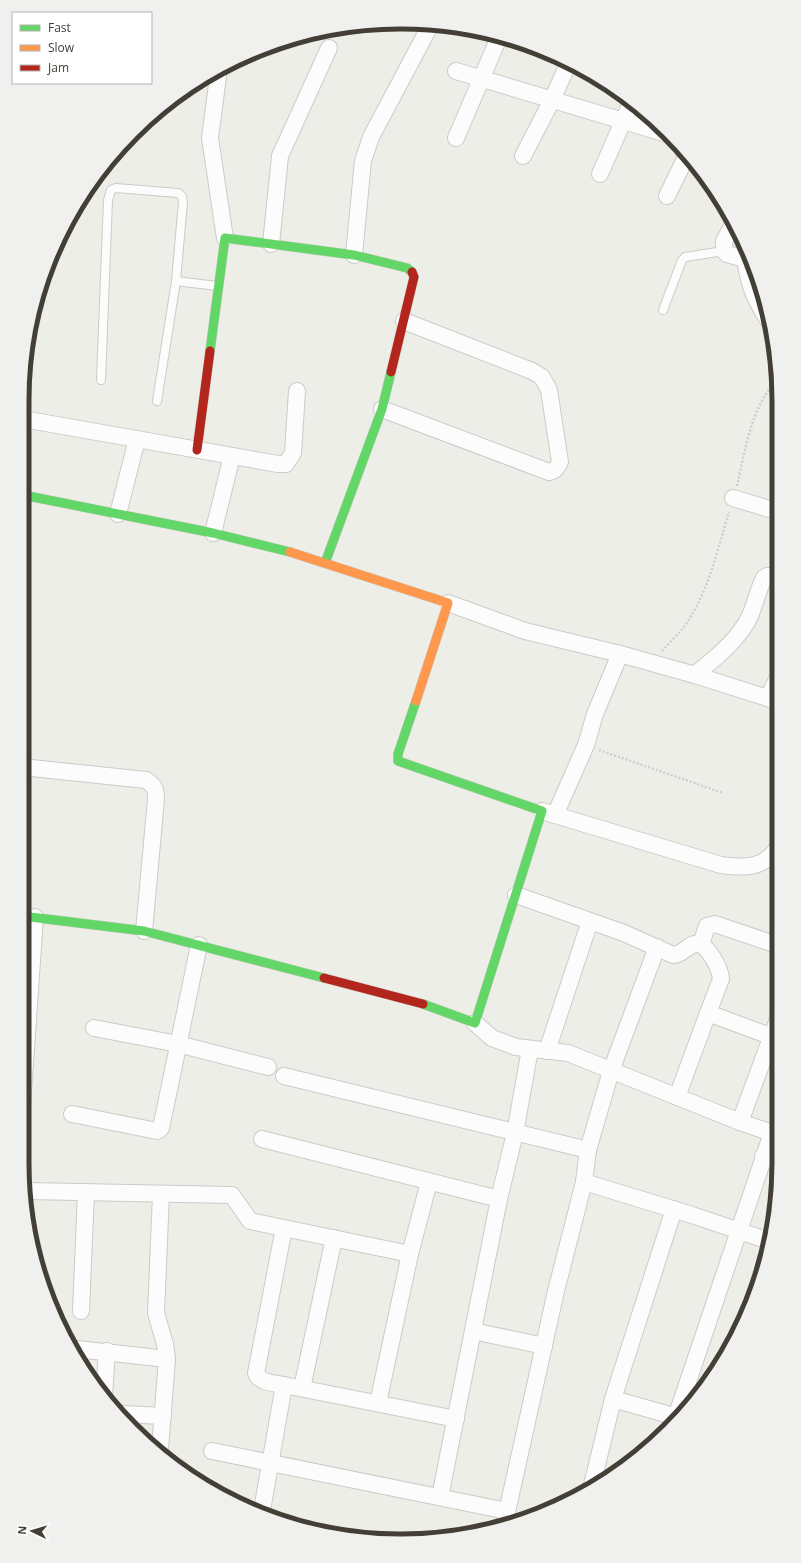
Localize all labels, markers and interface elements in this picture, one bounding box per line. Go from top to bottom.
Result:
legend [12,12,152,84]
text: Fast [48,19,71,36]
text: Slow [48,39,75,56]
text: Jam [47,59,69,76]
north arrow [12,1511,52,1551]
text: N [14,1525,29,1535]

